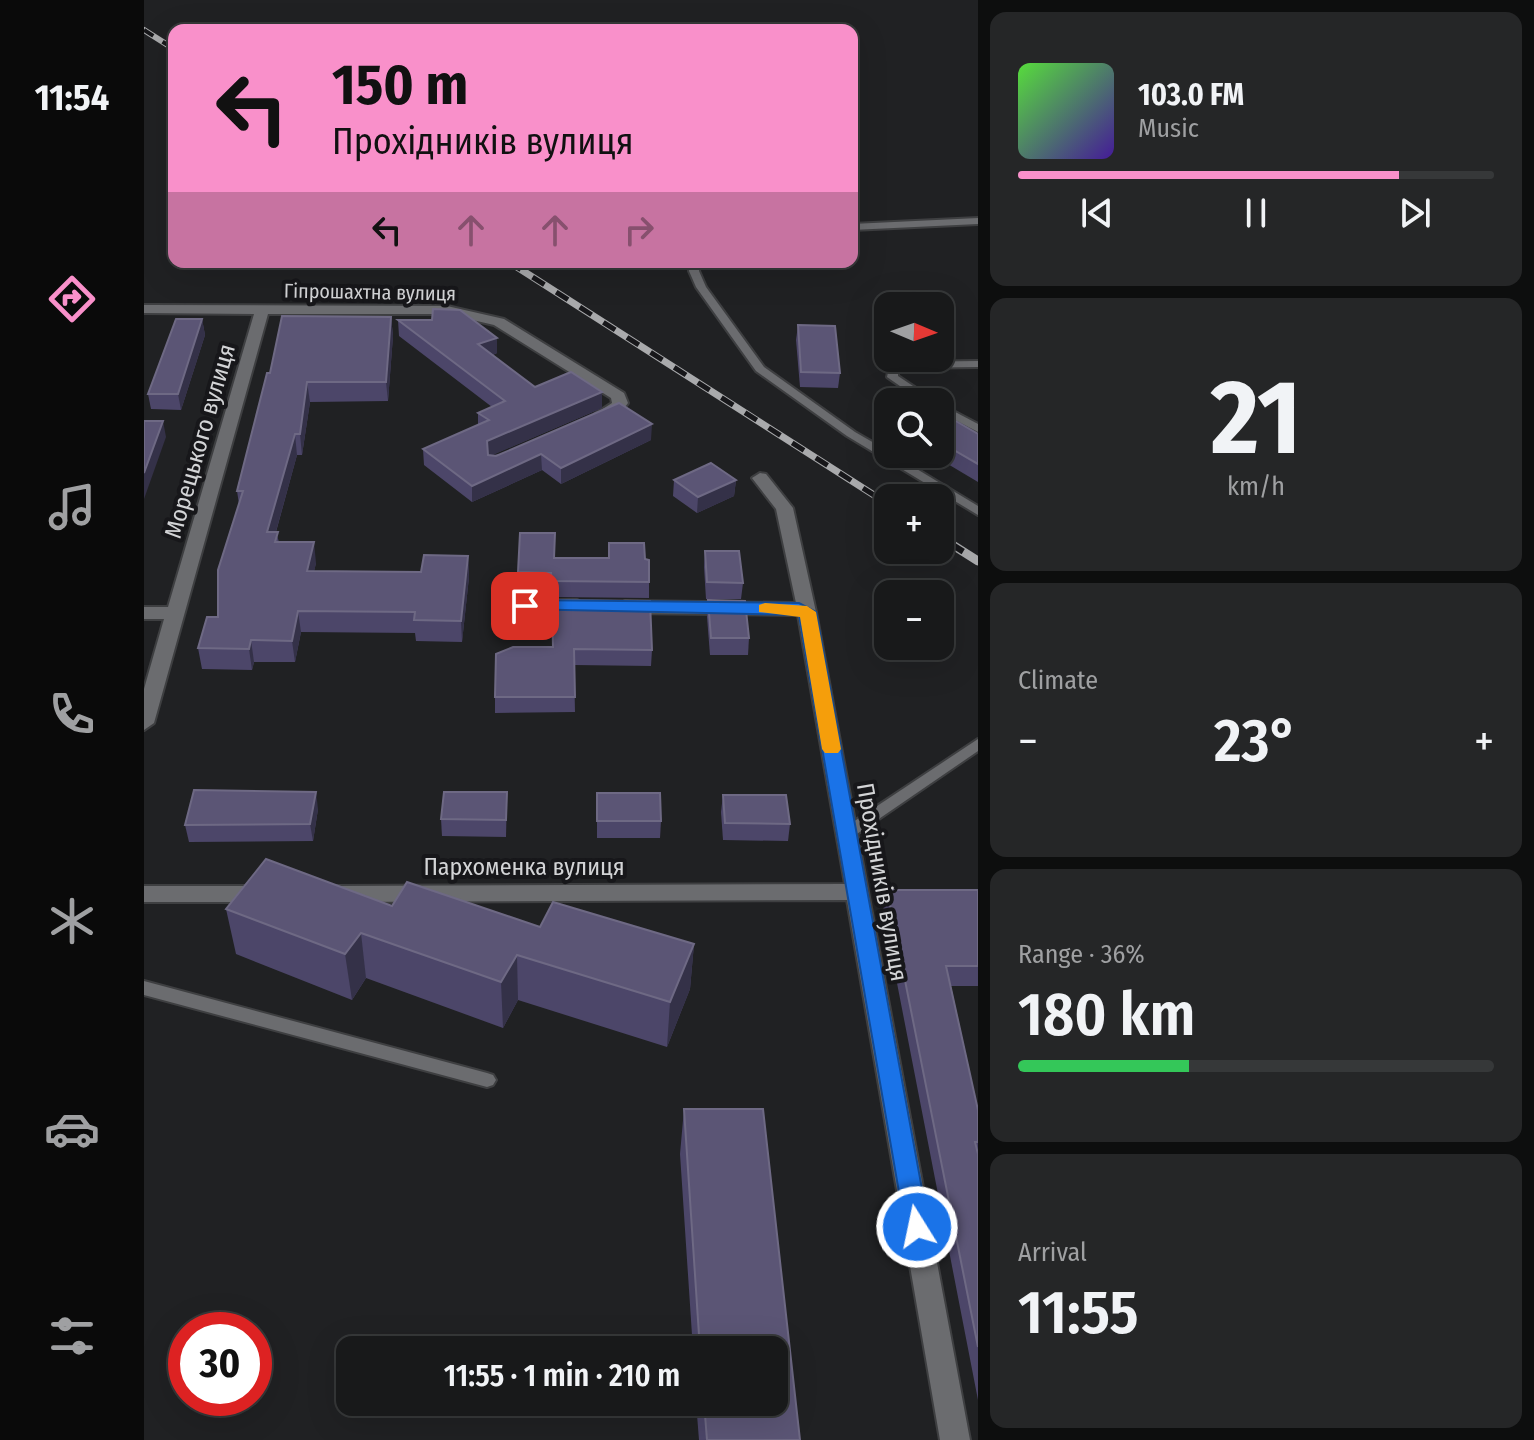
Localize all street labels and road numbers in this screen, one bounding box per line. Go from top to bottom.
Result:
street label: Гіпрошахтна вулиця [284,278,456,306]
street label: Морецького вулиця [159,341,241,541]
street label: Прохідників вулиця [851,781,913,983]
street label: Пархоменка вулиця [423,853,625,881]

